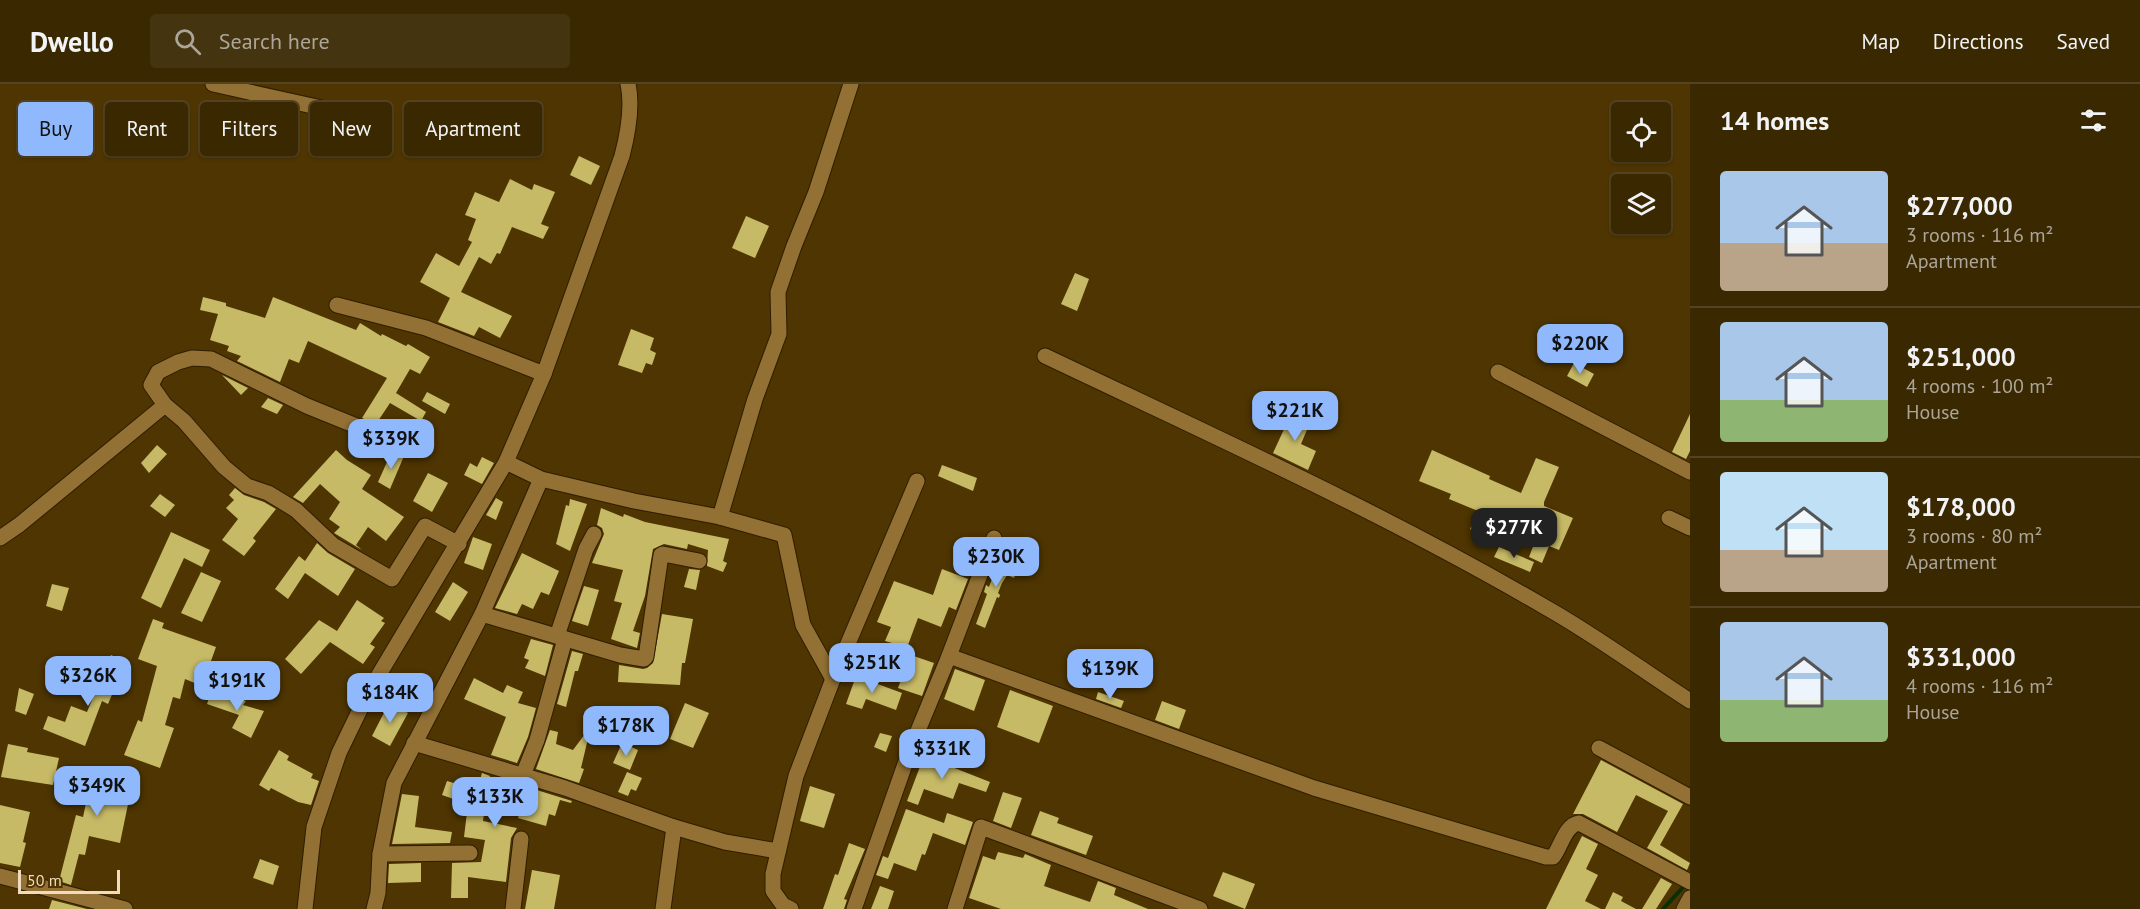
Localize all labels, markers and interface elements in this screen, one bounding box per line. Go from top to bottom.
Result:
search box [150,14,570,68]
text: Dwello [30,23,114,60]
icon: search [171,25,204,58]
text: Search here [219,27,330,55]
text: Map [1861,28,1900,55]
text: Directions [1933,28,2024,55]
text: Saved [2057,28,2110,55]
chip: Buy [18,102,93,156]
chip: Rent [105,102,188,156]
chip: Filters [200,102,298,156]
chip: New [310,102,392,156]
chip: Apartment [404,102,542,156]
map controls [1611,102,1671,234]
button: locate [1611,102,1671,162]
text: 14 homes [1720,104,1829,137]
icon: filters [2077,104,2110,137]
button: layers [1611,174,1671,234]
text: $277,000 [1906,189,2013,222]
icon: home [1768,195,1840,267]
text: 3 rooms · 116 m² [1906,222,2053,248]
text: Apartment [1906,248,1997,274]
pin: $220K [1538,324,1622,375]
text: $220K [1551,330,1609,356]
text: $251,000 [1906,340,2016,373]
icon: home [1768,346,1840,418]
text: 4 rooms · 100 m² [1906,373,2053,399]
pin: $221K [1253,391,1337,442]
text: $221K [1266,397,1324,423]
text: House [1906,399,1960,425]
pin: $339K [349,419,433,470]
text: $339K [362,425,420,451]
text: $178,000 [1906,490,2016,523]
icon: home [1768,496,1840,568]
pin: $277K [1472,508,1556,559]
text: $277K [1485,514,1543,540]
text: 3 rooms · 80 m² [1906,523,2042,549]
pin: $230K [954,537,1038,588]
text: $230K [967,543,1025,569]
text: Apartment [1906,549,1997,575]
text: $331,000 [1906,640,2016,673]
pin: $251K [830,643,914,694]
icon: home [1768,646,1840,718]
text: $251K [843,649,901,675]
pin: $139K [1068,649,1152,700]
text: $139K [1081,655,1139,681]
pin: $326K [46,656,130,707]
pin: $191K [195,661,279,712]
text: $326K [59,662,117,688]
text: $191K [208,667,266,693]
pin: $184K [348,673,432,724]
text: 4 rooms · 116 m² [1906,673,2053,699]
text: $184K [361,679,419,705]
text: House [1906,699,1960,725]
pin: $178K [584,706,668,757]
text: $178K [597,712,655,738]
pin: $331K [900,729,984,780]
text: $331K [913,735,971,761]
pin: $349K [55,766,139,817]
text: $349K [68,772,126,798]
pin: $133K [453,777,537,828]
text: $133K [466,783,524,809]
scale bar [18,867,120,894]
text: 50 m [27,870,62,890]

